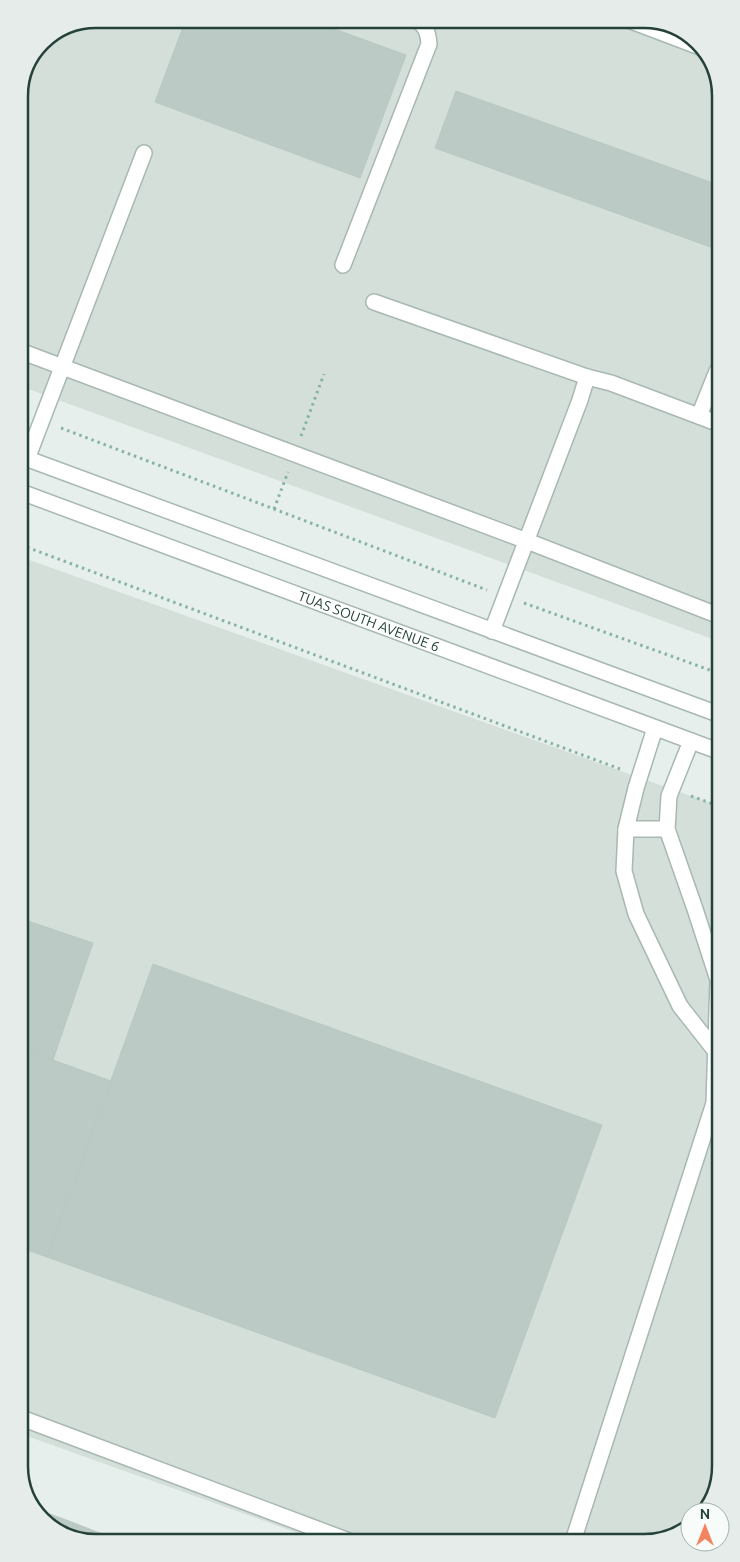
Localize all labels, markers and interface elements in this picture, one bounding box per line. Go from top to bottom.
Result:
street label: TUAS SOUTH AVENUE 6 [296,588,442,655]
north arrow [680,1502,730,1552]
text: N [700,1506,710,1522]

